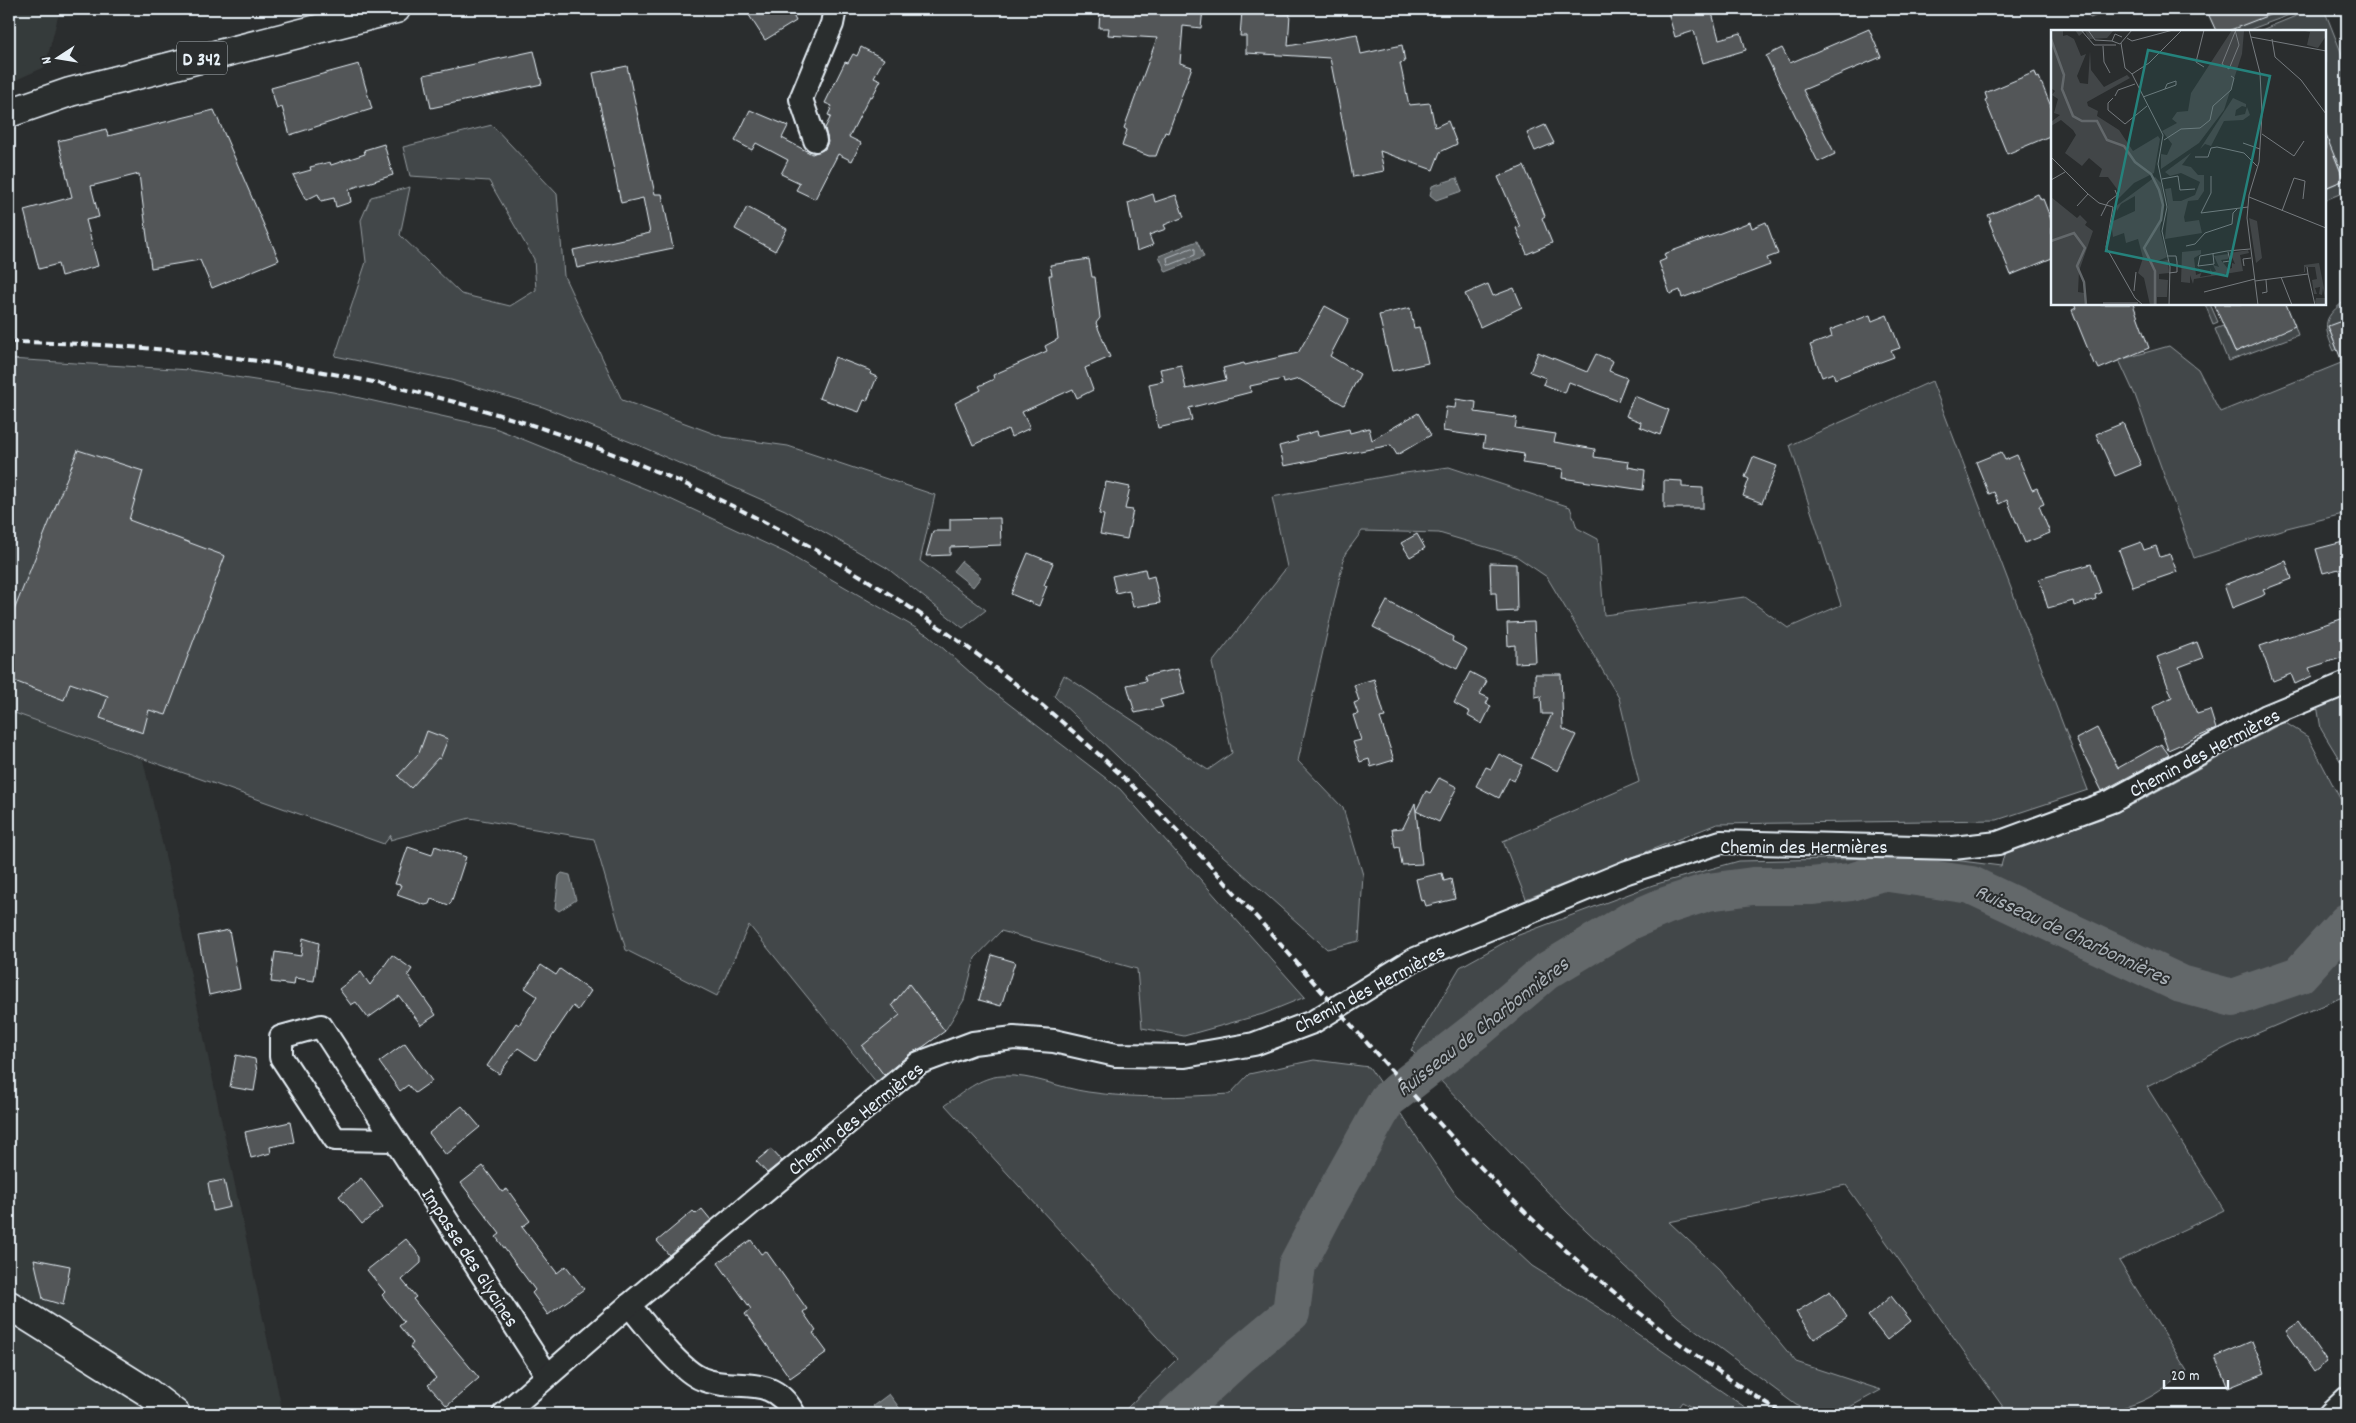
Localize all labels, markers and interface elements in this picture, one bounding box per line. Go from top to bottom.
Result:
inset map [2051,30,2326,305]
north arrow [32,32,82,82]
road number: D 342 [177,42,227,74]
text: N [37,55,58,66]
street label: Chemin des Hermières [2125,703,2286,806]
street label: Chemin des Hermières [1720,835,1888,863]
water label: Ruisseau de Charbonnières [1969,878,2175,996]
street label: Chemin des Hermières [1290,939,1451,1042]
water label: Ruisseau de Charbonnières [1391,951,1577,1105]
street label: Chemin des Hermières [783,1057,931,1184]
street label: Impasse des Glycines [413,1183,524,1334]
scale bar [2164,1358,2227,1390]
text: 20 m [2171,1366,2199,1388]

